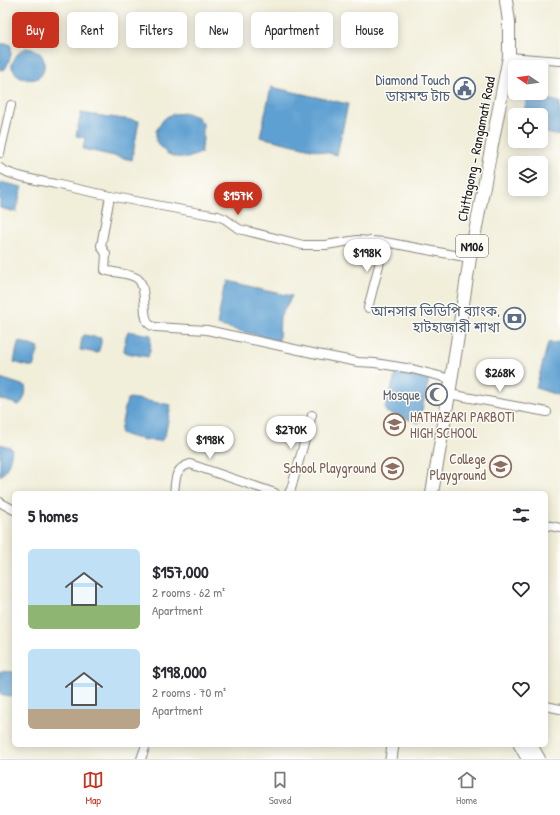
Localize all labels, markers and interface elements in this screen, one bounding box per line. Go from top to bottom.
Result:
chip: Buy [12,12,59,48]
chip: Rent [67,12,118,48]
chip: Filters [126,12,187,48]
chip: New [195,12,243,48]
chip: Apartment [251,12,333,48]
chip: House [341,12,398,48]
north arrow [508,60,548,100]
map controls [508,60,548,196]
place label: Diamond Touch ডায়মন্ড টাচ [375,70,450,105]
street label: Chittagong - Rangamati Road [452,74,500,223]
public building icon: Diamond Touch ডায়মন্ড টাচ [452,75,478,101]
button: locate [508,108,548,148]
button: layers [508,156,548,196]
pin: $157K [210,182,266,216]
text: $157K [223,186,253,204]
road number: N106 [456,235,488,257]
pin: $198K [339,239,395,273]
text: $198K [353,243,381,261]
place label: আনসার ভিডিপি ব্যাংক, হাটহাজারী শাখা [370,301,500,336]
bank icon: আনসার ভিডিপি ব্যাংক, হাটহাজারী শাখা [502,306,528,332]
pin: $268K [472,359,528,393]
text: $268K [485,363,515,381]
mosque icon: Mosque [423,382,449,408]
place label: Mosque [383,385,420,405]
place label: HATHAZARI PARBOTI HIGH SCHOOL [410,407,515,442]
school or university icon: HATHAZARI PARBOTI HIGH SCHOOL [381,412,407,438]
pin: $270K [263,416,319,450]
text: $270K [275,420,307,438]
pin: $198K [182,426,238,460]
text: $198K [196,430,224,448]
place label: College Playground [429,449,487,485]
school or university icon: College Playground [488,454,514,480]
school or university icon: School Playground [379,455,405,481]
place label: School Playground [284,458,377,478]
text: 5 homes [28,504,78,527]
icon: filters [510,504,532,526]
text: $157,000 [152,560,209,583]
icon: home [60,565,108,613]
icon: heart [510,578,532,600]
text: 2 rooms · 62 m² [152,583,225,601]
text: Apartment [152,601,203,619]
text: $198,000 [152,660,207,683]
icon: home [60,665,108,713]
icon: heart [510,678,532,700]
text: 2 rooms · 70 m² [152,683,226,701]
text: Apartment [152,701,203,719]
tab: Map [82,769,104,807]
tab: Saved [269,769,291,807]
tab: Home [456,769,478,807]

